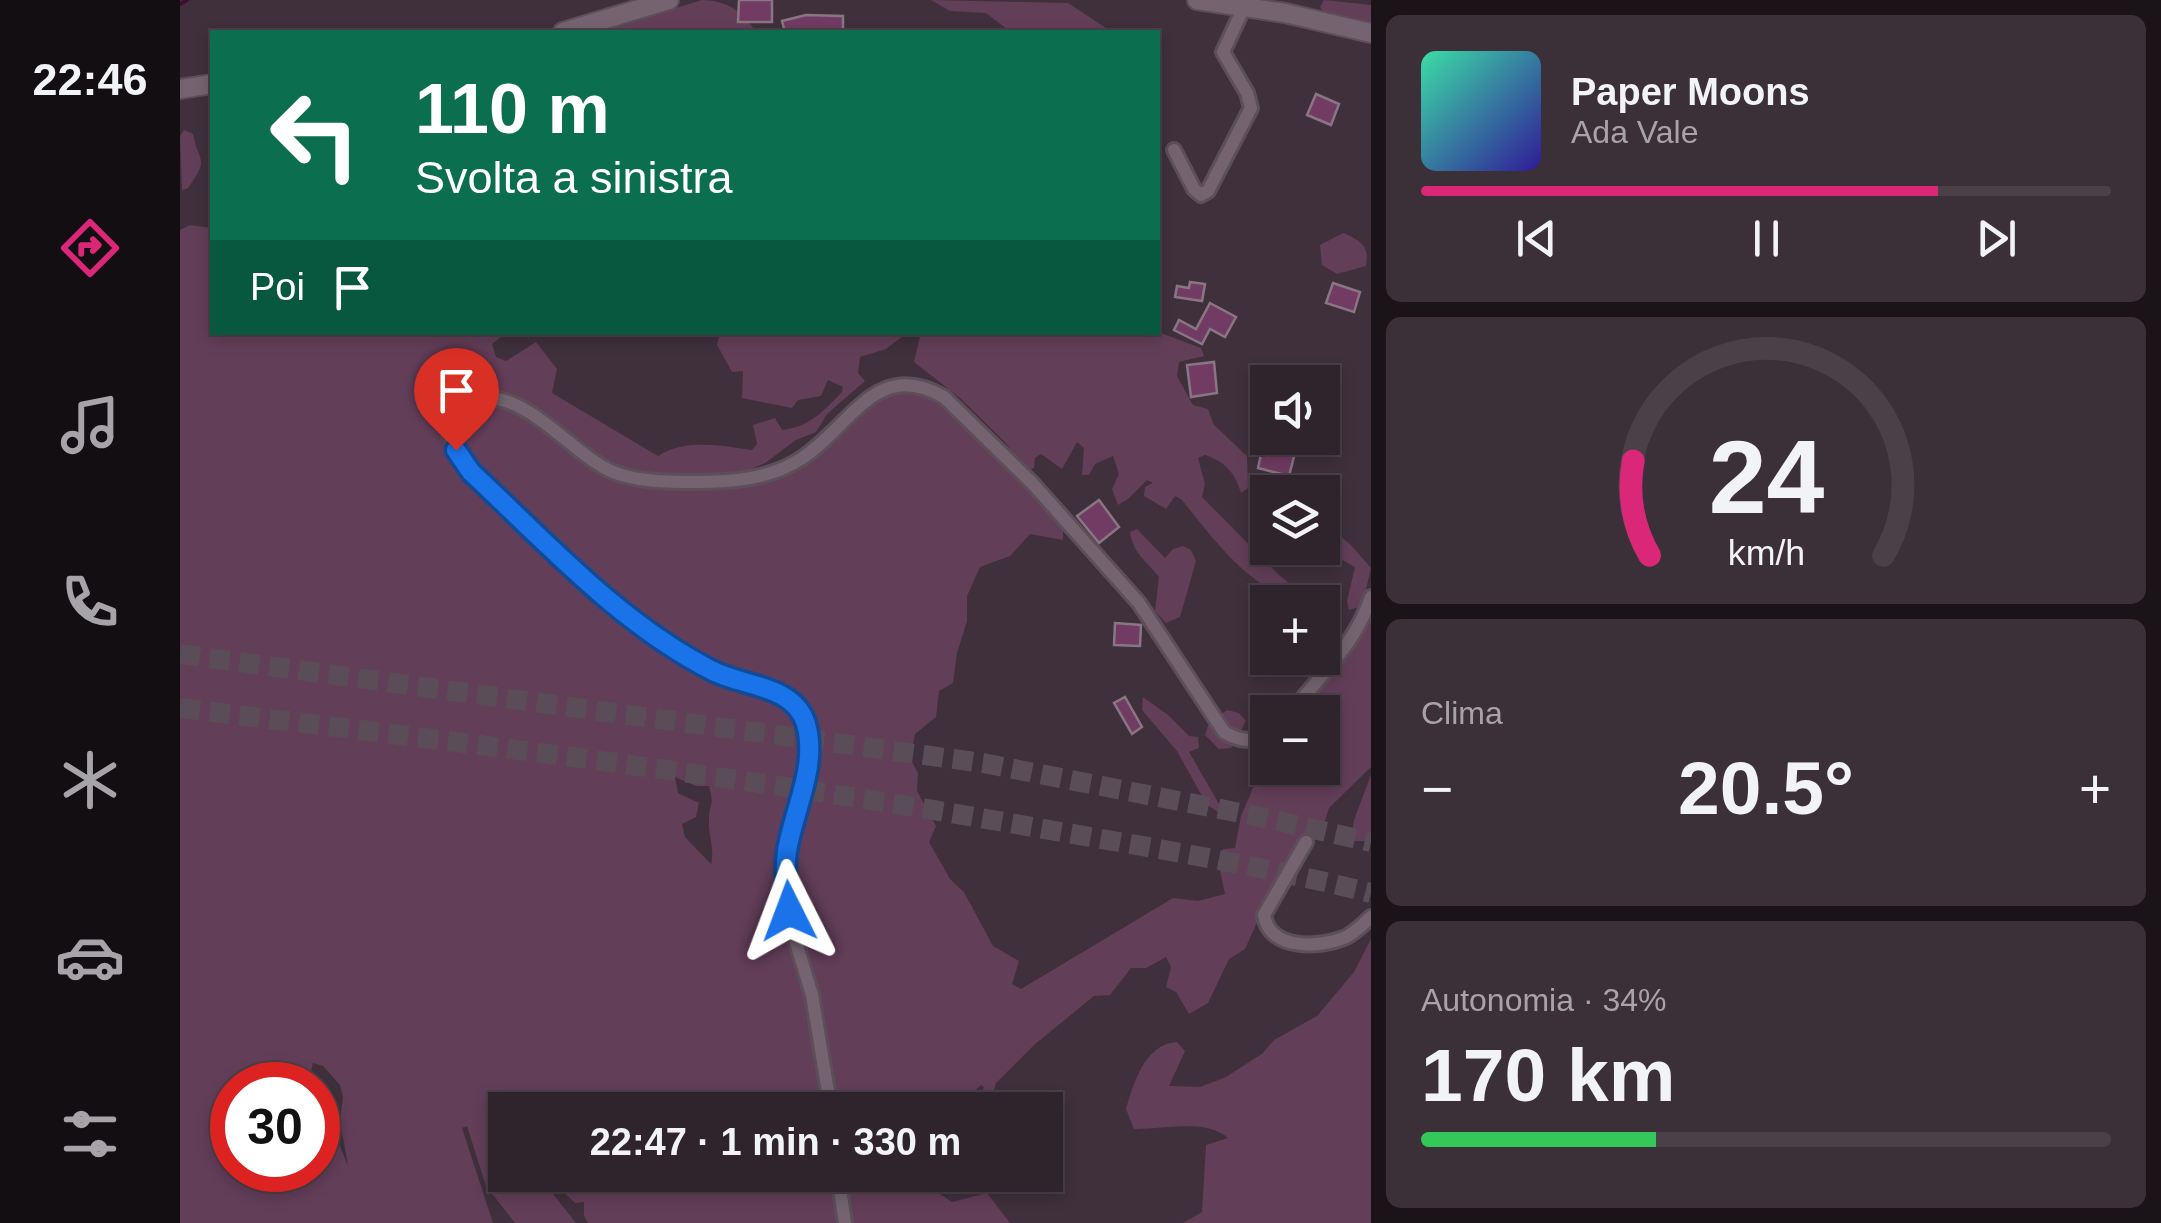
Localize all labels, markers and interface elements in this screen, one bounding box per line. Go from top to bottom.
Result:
text: 22:46 [32,54,148,105]
icon: left [250,70,380,200]
text: 110 m [415,70,610,148]
text: Paper Moons [1571,71,1810,113]
text: Ada Vale [1571,114,1699,150]
text: Svolta a sinistra [415,152,733,203]
icon: previous [1509,211,1564,266]
icon: pause [1739,211,1794,266]
icon: next [1969,211,2024,266]
icon: directions [55,213,125,283]
icon: arrive [325,260,380,315]
text: Poi [250,266,305,308]
pin [414,348,499,451]
icon: arrive [429,363,484,418]
map controls [1250,365,1340,785]
button: sound [1250,365,1340,455]
icon: music [55,390,125,460]
text: 24 [1708,419,1824,535]
button: layers [1250,475,1340,565]
text: km/h [1727,533,1805,573]
icon: phone [55,567,125,637]
button: + [1250,585,1340,675]
button: − [1250,695,1340,785]
text: Clima [1421,695,1503,731]
icon: climate [55,745,125,815]
text: 20.5° [1678,746,1854,830]
text: − [1421,758,1453,820]
text: + [2079,758,2111,820]
position arrow [737,859,841,963]
icon: car [55,922,125,992]
text: Autonomia · 34% [1421,982,1666,1018]
text: 170 km [1421,1033,1675,1117]
speed limit sign: 30 [210,1062,340,1192]
icon: filters [55,1099,125,1169]
text: 22:47 · 1 min · 330 m [590,1121,961,1163]

